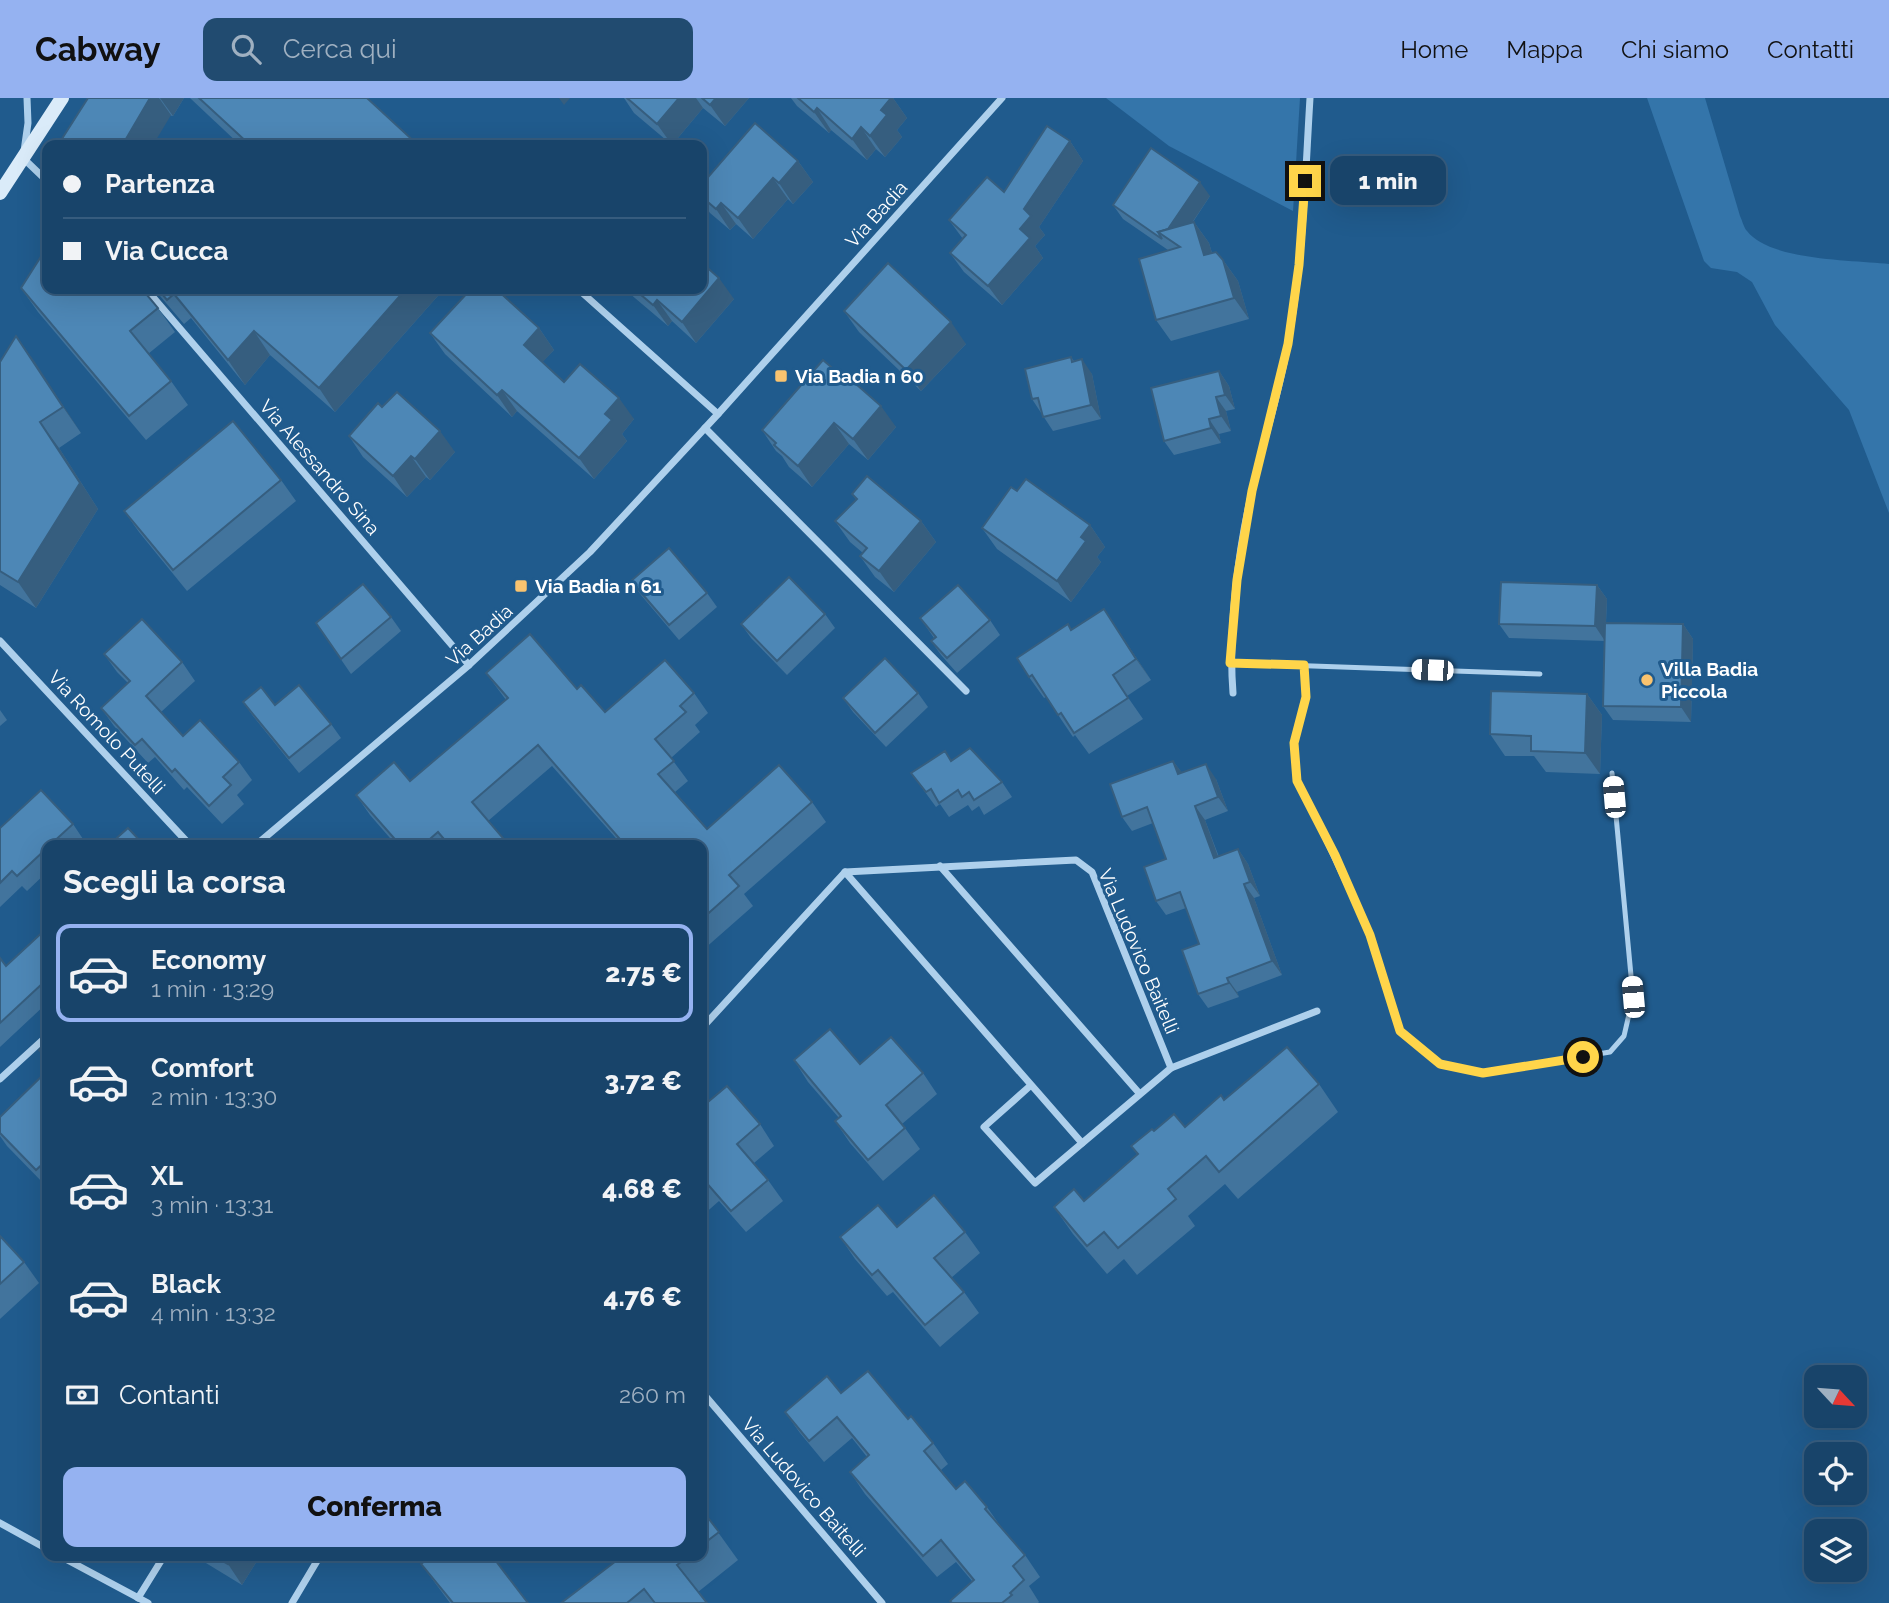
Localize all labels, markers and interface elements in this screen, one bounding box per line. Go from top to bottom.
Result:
search box [203,18,693,81]
text: Cabway [35,30,161,69]
icon: search [227,30,265,68]
text: Cerca qui [283,34,397,64]
text: Home [1400,35,1468,64]
text: Mappa [1506,35,1583,64]
text: Chi siamo [1621,35,1729,64]
text: Contatti [1767,35,1854,64]
callout: 1 min [1330,156,1445,206]
route end [1289,165,1321,197]
text: 1 min [1358,167,1418,194]
text: Partenza [105,169,215,199]
street label: Via Badia [841,176,911,252]
text: Via Cucca [105,236,228,266]
place label: Via Badia n 60 [795,365,924,387]
marker: Via Badia n 60 [773,368,789,384]
street label: Via Alessandro Sina [255,395,385,539]
place label: Via Badia n 61 [535,575,662,597]
marker: Via Badia n 61 [513,578,529,594]
street label: Via Badia [441,600,517,670]
place label: Villa Badia Piccola [1661,658,1758,702]
car [1411,659,1454,681]
street label: Via Romolo Putelli [44,666,170,798]
marker: Villa Badia Piccola [1639,672,1655,688]
car [1602,775,1627,819]
text: Scegli la corsa [63,863,286,900]
street label: Via Ludovico Baitelli [1094,865,1184,1037]
icon: car [67,942,130,1005]
text: Economy [151,945,266,975]
text: 2.75 € [605,958,682,988]
text: 1 min · 13:29 [151,975,274,1002]
car [1621,975,1646,1019]
route start [1567,1041,1599,1073]
icon: car [67,1050,130,1113]
text: Comfort [151,1053,254,1083]
text: 3.72 € [605,1066,682,1096]
text: 2 min · 13:30 [151,1083,277,1110]
icon: car [67,1158,130,1221]
text: XL [151,1161,183,1191]
text: 4.68 € [602,1174,682,1204]
text: 3 min · 13:31 [151,1191,273,1218]
icon: car [67,1266,130,1329]
text: Black [151,1269,221,1299]
text: 4.76 € [604,1282,682,1312]
text: 4 min · 13:32 [151,1299,276,1326]
north arrow [1804,1365,1867,1428]
map controls [1804,1365,1867,1582]
icon: cash [63,1376,101,1414]
text: Contanti [119,1380,220,1410]
text: 260 m [619,1381,686,1408]
street label: Via Ludovico Baitelli [738,1413,870,1561]
button: locate [1804,1442,1867,1505]
button: Conferma [63,1467,686,1547]
button: layers [1804,1519,1867,1582]

